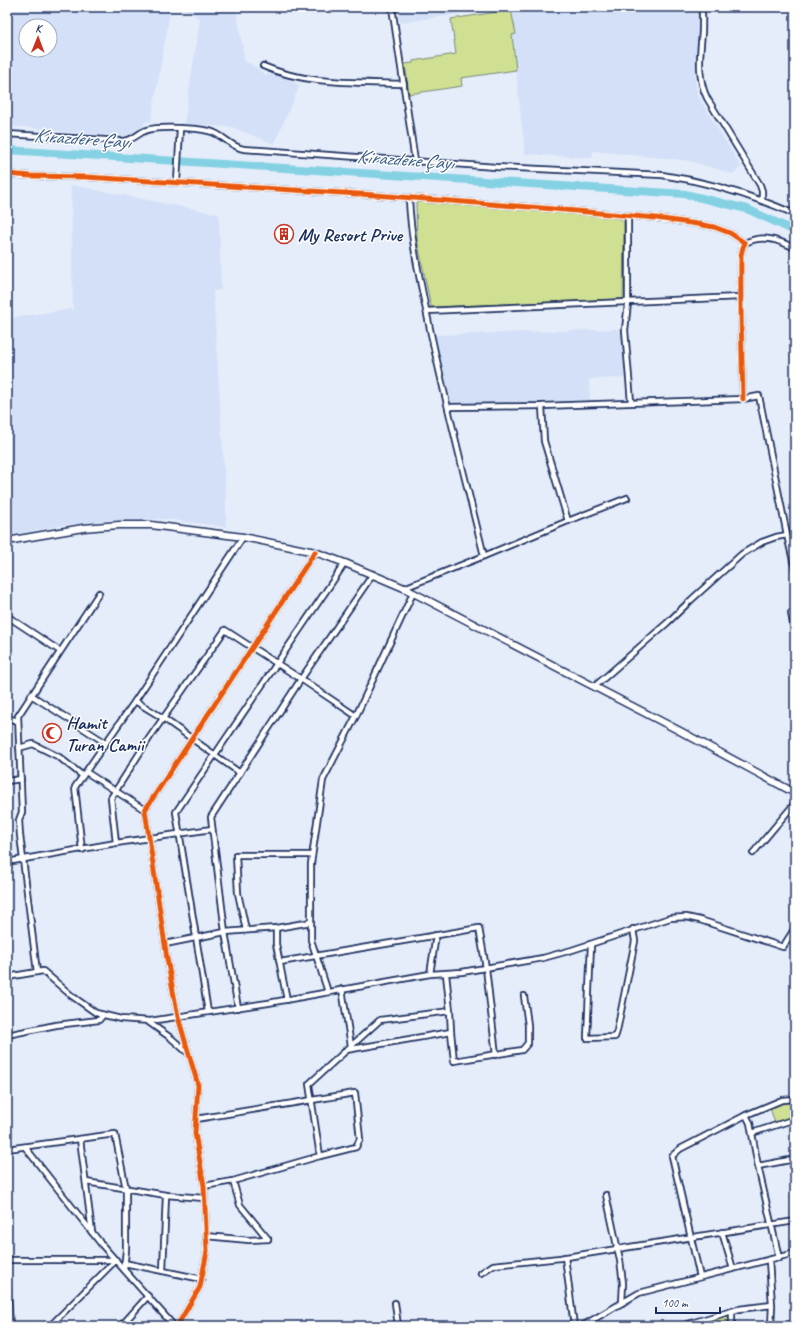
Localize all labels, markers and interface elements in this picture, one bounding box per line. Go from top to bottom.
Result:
north arrow [18,18,58,58]
text: K [35,21,43,35]
water label: Kirazdere Çayı [33,123,133,155]
water label: Kirazdere Çayı [356,144,456,176]
building icon: My Resort Prive [273,223,295,245]
place label: My Resort Prive [298,223,404,247]
place label: Hamit Turan Camii [66,711,146,757]
mosque icon: Hamit Turan Camii [41,722,63,744]
scale bar [656,1289,720,1315]
text: 100 m [662,1295,689,1311]

